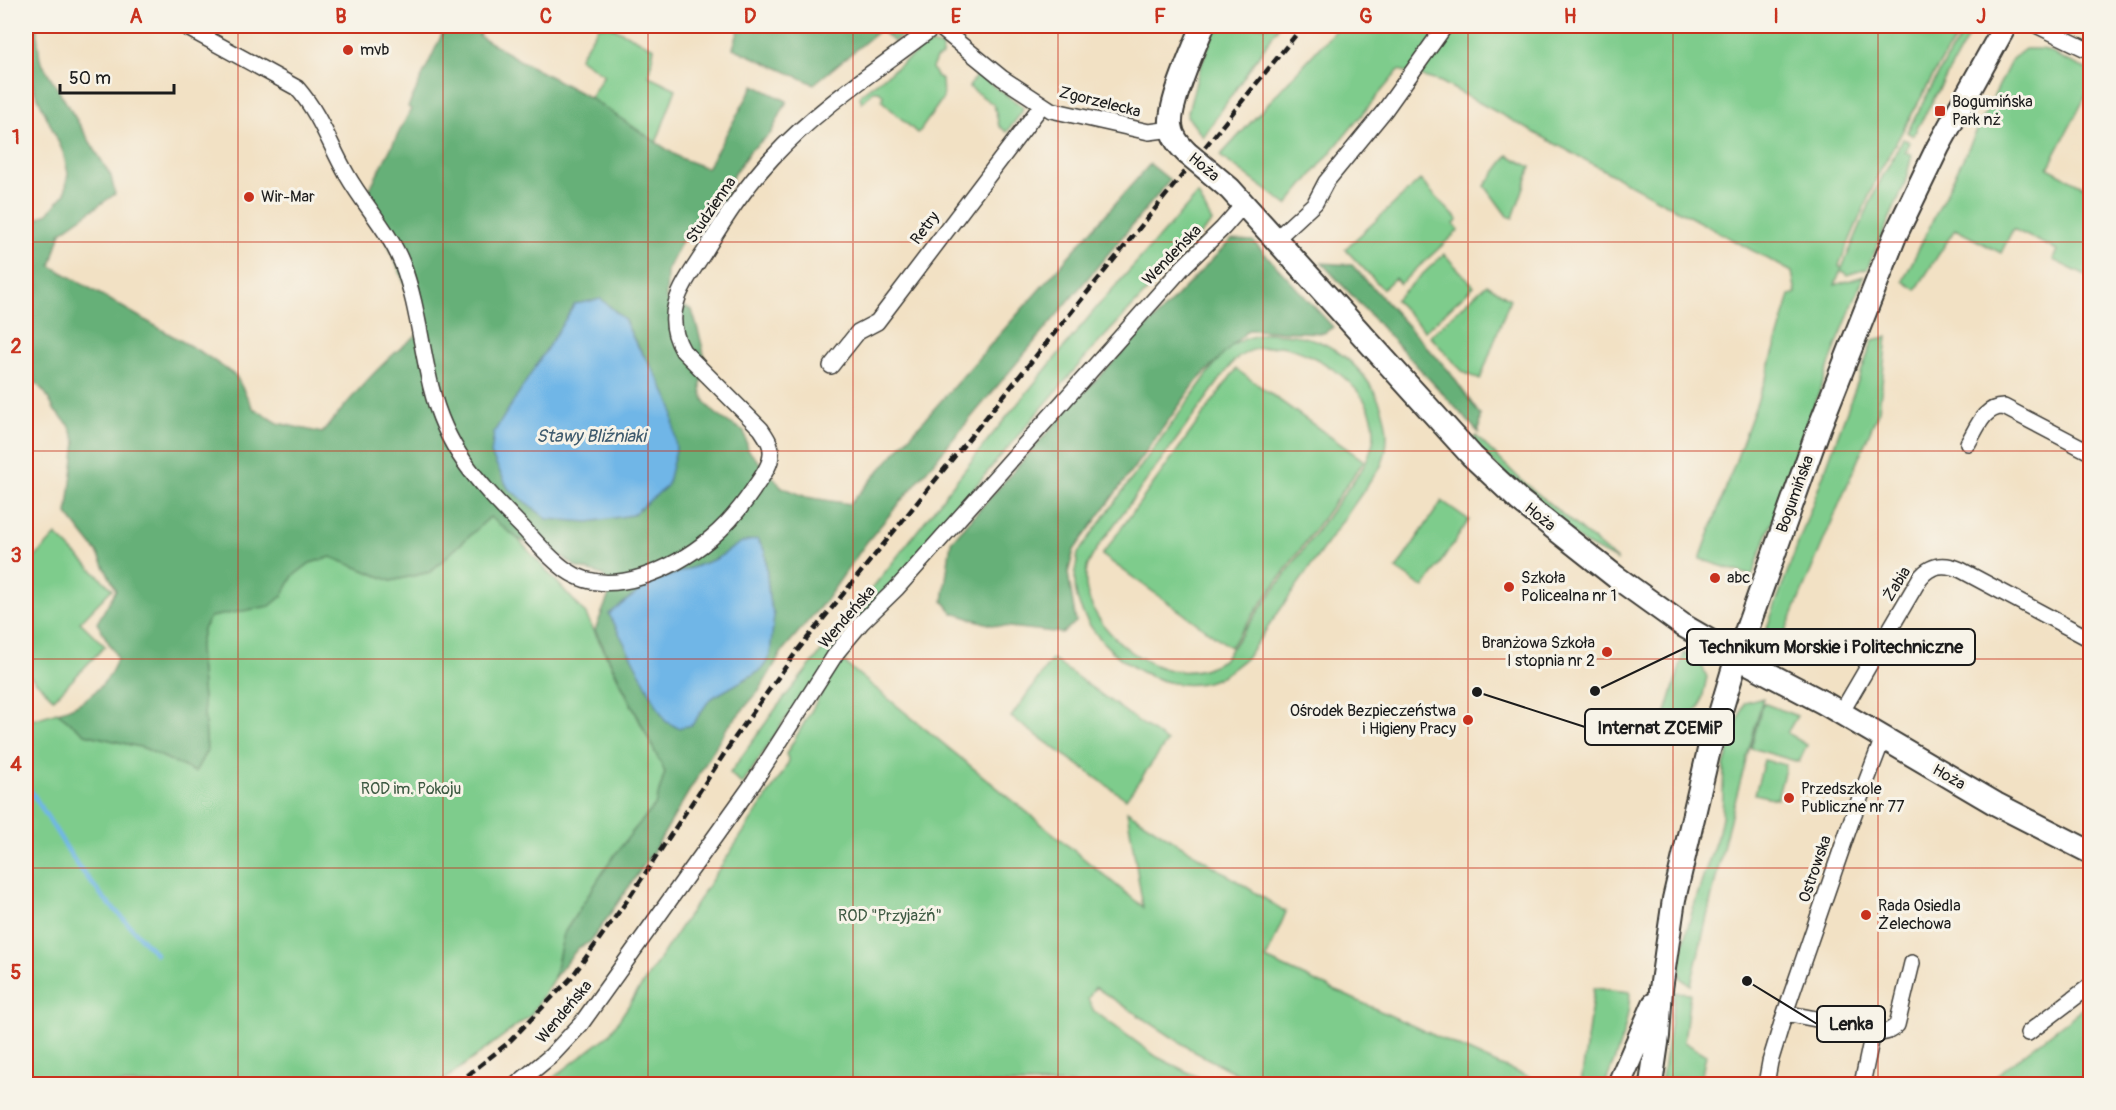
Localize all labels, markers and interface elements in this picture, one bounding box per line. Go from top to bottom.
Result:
text: A [130,4,143,29]
text: B [335,4,347,29]
text: C [540,4,552,29]
text: D [744,4,757,29]
text: E [951,4,962,29]
text: F [1154,4,1166,29]
text: G [1359,4,1373,29]
text: H [1564,4,1577,29]
text: I [1773,4,1779,29]
text: J [1976,4,1986,29]
place label: mvb [360,40,389,60]
marker: mvb [341,43,355,57]
scale bar [60,57,174,95]
text: 50 m [69,67,111,90]
street label: Zgorzelecka [1057,82,1143,122]
place label: Bogumińska Park nż [1952,92,2033,130]
marker: Bogumińska Park nż [1933,104,1947,118]
text: 1 [12,125,20,150]
street label: Hoża [1184,148,1224,186]
street label: Studzienna [681,173,741,247]
place label: Wir-Mar [261,187,315,207]
marker: Wir-Mar [242,190,256,204]
street label: Retry [906,207,944,248]
street label: Wendeńska [1138,220,1206,290]
text: 2 [10,334,22,359]
water label: Stawy Bliźniaki [536,425,648,448]
street label: Bogumińska [1772,453,1818,535]
street label: Hoża [1520,498,1560,536]
text: 3 [10,543,22,568]
street label: Żabia [1879,563,1915,605]
place label: Szkoła Policealna nr 1 [1521,568,1617,606]
place label: abc [1727,568,1750,588]
marker: abc [1708,571,1722,585]
marker: Szkoła Policealna nr 1 [1502,580,1516,594]
street label: Wendeńska [814,582,880,652]
callout: Technikum Morskie i Politechniczne [1687,629,1975,665]
place label: Branżowa Szkoła I stopnia nr 2 [1481,633,1595,671]
text: Technikum Morskie i Politechniczne [1698,636,1964,659]
marker: Branżowa Szkoła I stopnia nr 2 [1600,645,1614,659]
place label: Ośrodek Bezpieczeństwa i Higieny Pracy [1290,701,1456,739]
callout: Internat ZCEMiP [1585,709,1734,745]
marker: Ośrodek Bezpieczeństwa i Higieny Pracy [1461,713,1475,727]
text: Internat ZCEMiP [1597,717,1723,740]
text: 4 [10,752,22,777]
street label: Hoża [1929,760,1969,794]
park label: ROD im. Pokoju [361,779,461,799]
place label: Przedszkole Publiczne nr 77 [1801,779,1905,817]
marker: Przedszkole Publiczne nr 77 [1782,791,1796,805]
street label: Ostrowska [1794,833,1836,905]
place label: Rada Osiedla Żelechowa [1878,896,1961,934]
park label: ROD "Przyjaźń" [838,906,942,926]
marker: Rada Osiedla Żelechowa [1859,908,1873,922]
text: 5 [11,960,22,985]
street label: Wendeńska [532,976,596,1048]
callout: Lenka [1817,1006,1885,1042]
text: Lenka [1829,1013,1874,1036]

